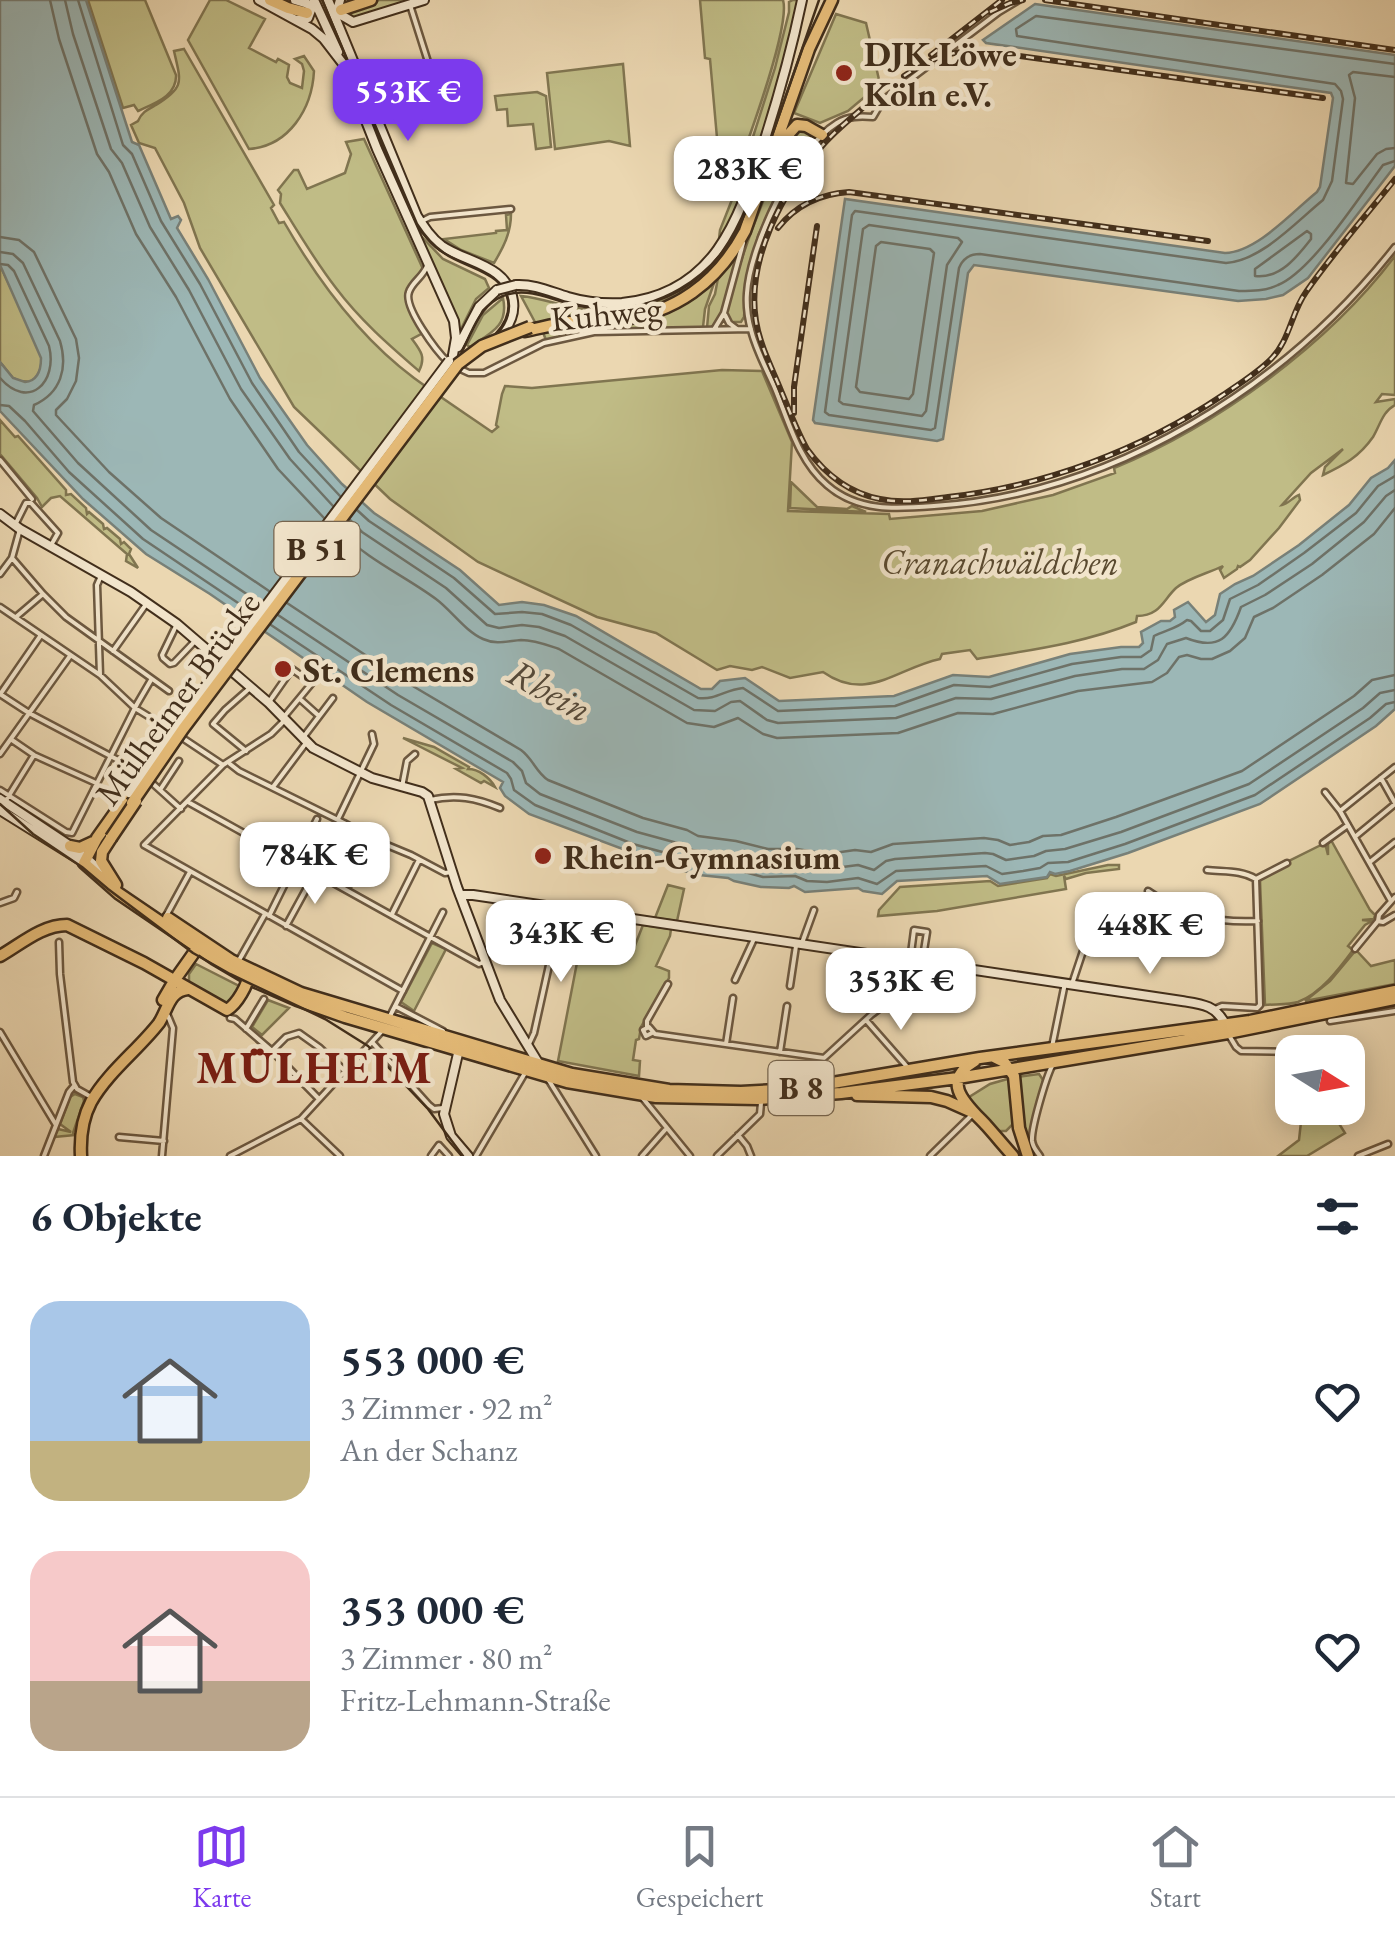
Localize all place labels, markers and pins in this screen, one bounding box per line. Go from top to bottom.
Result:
place label: DJK Löwe Köln e.V. [864,31,1017,116]
pin: 553K € [327,59,489,144]
marker: DJK Löwe Köln e.V. [833,62,855,84]
pin: 283K € [668,136,830,221]
place label: St. Clemens [303,647,474,692]
marker: St. Clemens [272,658,294,680]
pin: 784K € [234,822,396,907]
place label: Rhein-Gymnasium [563,834,841,879]
marker: Rhein-Gymnasium [532,845,554,867]
pin: 448K € [1069,892,1231,977]
pin: 343K € [480,900,642,985]
pin: 353K € [820,948,982,1033]

